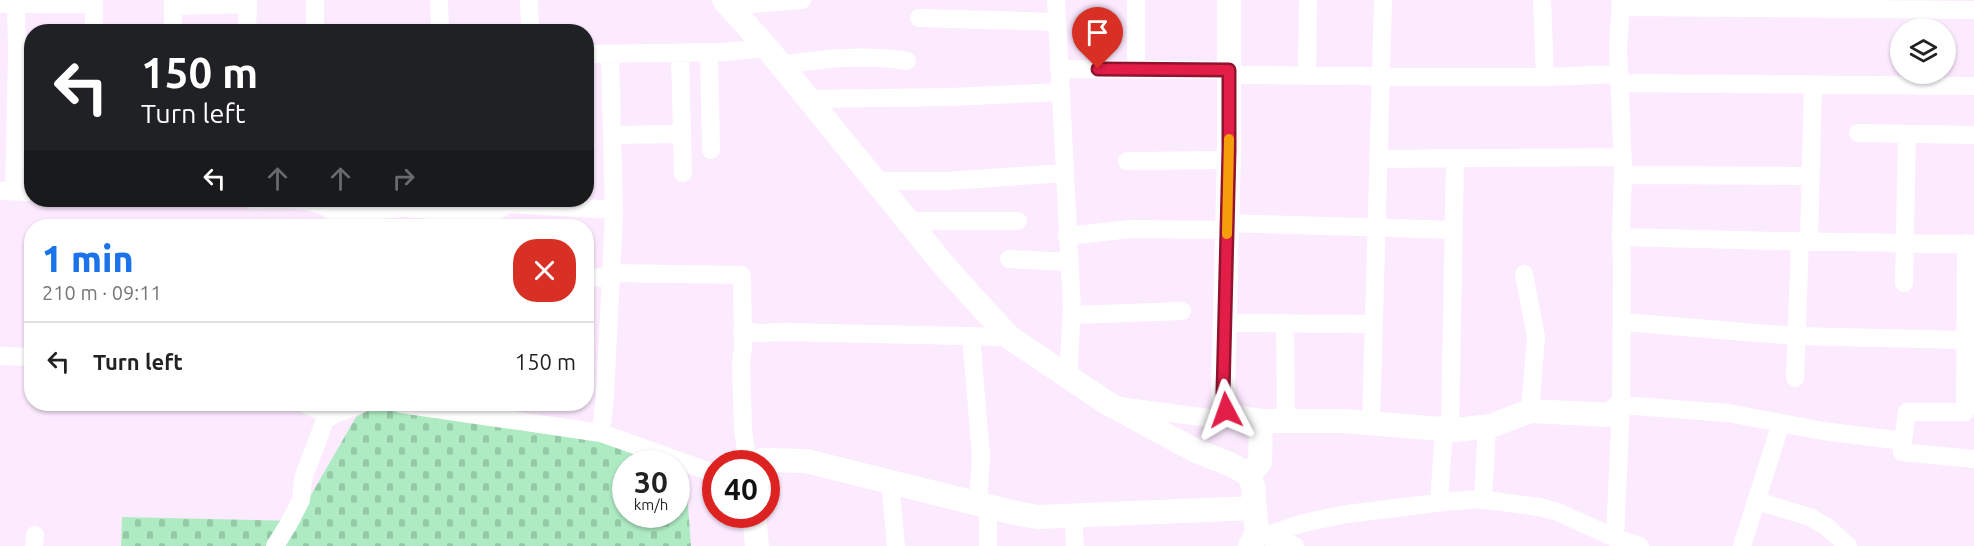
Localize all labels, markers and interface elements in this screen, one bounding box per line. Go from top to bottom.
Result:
pin [1072,7,1123,69]
icon: arrive [1081,16,1114,49]
map controls [1890,18,1956,84]
button: layers [1890,18,1956,84]
icon: left [42,48,120,126]
text: 150 m [141,49,258,96]
text: Turn left [141,98,245,128]
icon: left [198,162,231,195]
icon: ahead [261,162,294,195]
icon: ahead [324,162,357,195]
icon: right [387,162,420,195]
text: 1 min [42,238,134,279]
button: close [513,239,576,302]
text: 210 m · 09:11 [42,281,162,304]
icon: left [42,345,75,378]
text: Turn left [93,349,183,374]
text: 150 m [515,349,576,374]
position arrow [1194,378,1258,442]
speed limit sign: 40 [702,450,780,528]
text: 30 [634,465,668,499]
text: km/h [634,496,668,513]

